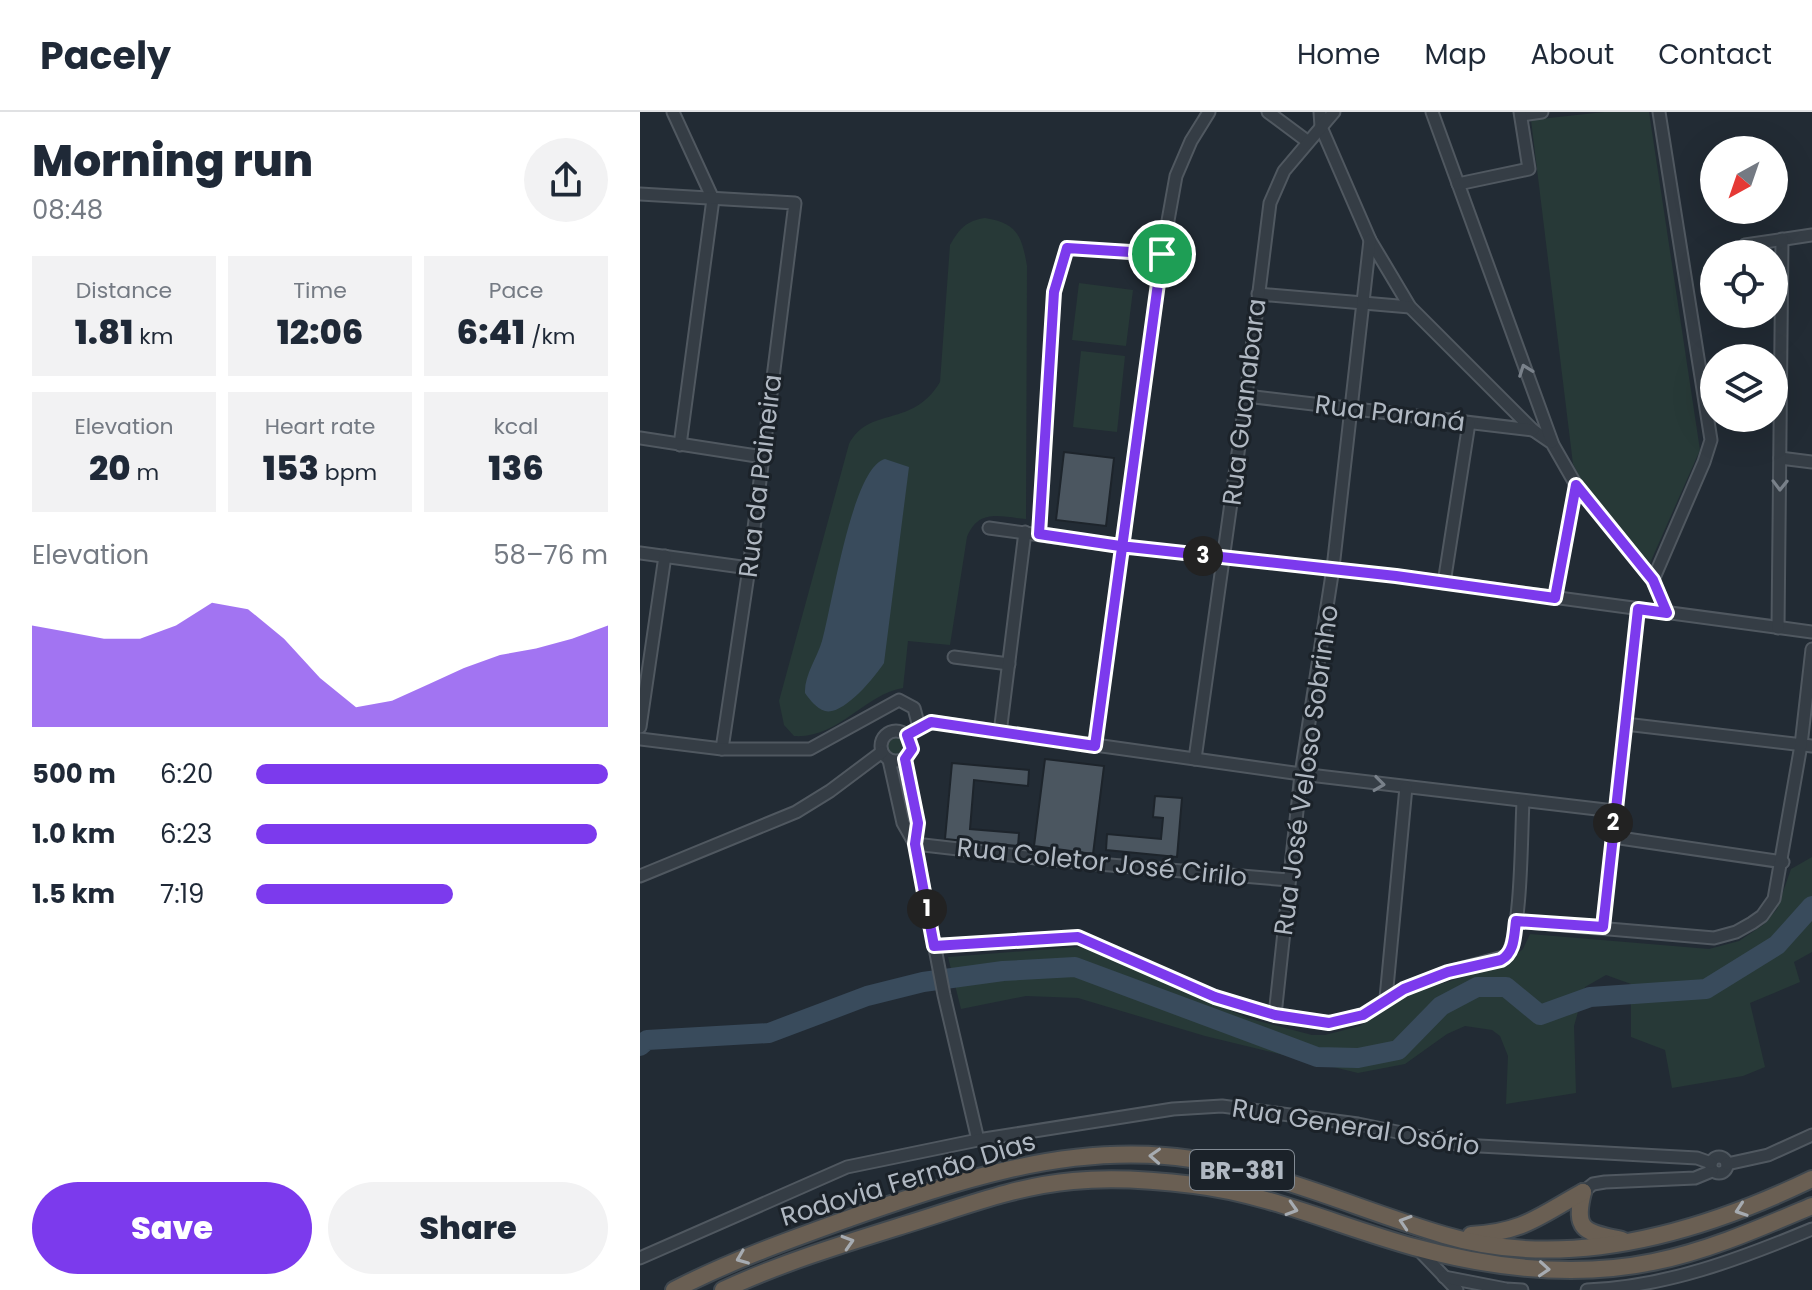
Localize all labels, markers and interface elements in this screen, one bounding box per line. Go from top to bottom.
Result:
text: Pacely [40,29,171,82]
text: Home [1297,35,1380,74]
text: Map [1424,35,1486,74]
text: About [1530,35,1614,74]
text: Contact [1658,35,1772,74]
text: Morning run [32,130,313,191]
north arrow [1700,136,1788,224]
map controls [1700,136,1788,432]
button: share [524,138,608,222]
text: 08:48 [32,192,103,228]
pin [1128,220,1196,288]
icon: arrive [1140,232,1184,276]
button: locate [1700,240,1788,328]
text: Distance [76,275,172,306]
text: Time [293,275,347,306]
text: Pace [489,275,543,306]
street label: Rua Guanabara [1213,297,1275,507]
text: 1.81 [75,308,133,356]
text: 12:06 [277,308,363,356]
text: 6:41 [457,308,525,356]
text: km [133,321,173,352]
text: /km [525,321,575,352]
button: layers [1700,344,1788,432]
one-way arrow [1519,364,1535,378]
street label: Rua da Paineira [730,372,790,580]
street label: Rua Paraná [1313,386,1467,440]
text: Elevation [74,411,174,442]
text: Heart rate [265,411,375,442]
text: kcal [494,411,538,442]
text: 20 [89,444,131,492]
text: 153 [263,444,319,492]
text: 136 [488,444,544,492]
text: m [131,457,159,488]
text: bpm [319,457,377,488]
one-way arrow [1771,479,1789,492]
pin: 3 [1183,536,1223,576]
text: Elevation [32,537,149,573]
text: 58–76 m [493,537,608,573]
text: 3 [1196,540,1210,571]
street label: Rua José Veloso Sobrinho [1265,602,1347,938]
text: 500 m [32,756,116,792]
text: 6:20 [160,756,213,792]
one-way arrow [1373,775,1386,792]
pin: 2 [1593,803,1633,843]
text: 2 [1607,807,1619,838]
text: 1.0 km [32,816,115,852]
text: 6:23 [160,816,212,852]
street label: Rua Coletor José Cirilo [955,829,1249,895]
text: 1.5 km [32,876,115,912]
text: 7:19 [160,876,204,912]
pin: 1 [907,889,947,929]
text: 1 [923,893,931,924]
street label: Rua General Osório [1230,1090,1482,1164]
street label: Rodovia Fernão Dias [776,1123,1040,1235]
one-way arrow [1148,1147,1161,1164]
road number: BR-381 [1190,1150,1294,1190]
button: Save [32,1182,312,1274]
button: Share [328,1182,608,1274]
one-way arrow [1285,1200,1298,1216]
one-way arrow [1734,1201,1748,1217]
one-way arrow [1399,1216,1413,1232]
one-way arrow [840,1235,854,1251]
one-way arrow [736,1248,750,1265]
one-way arrow [1538,1260,1551,1277]

